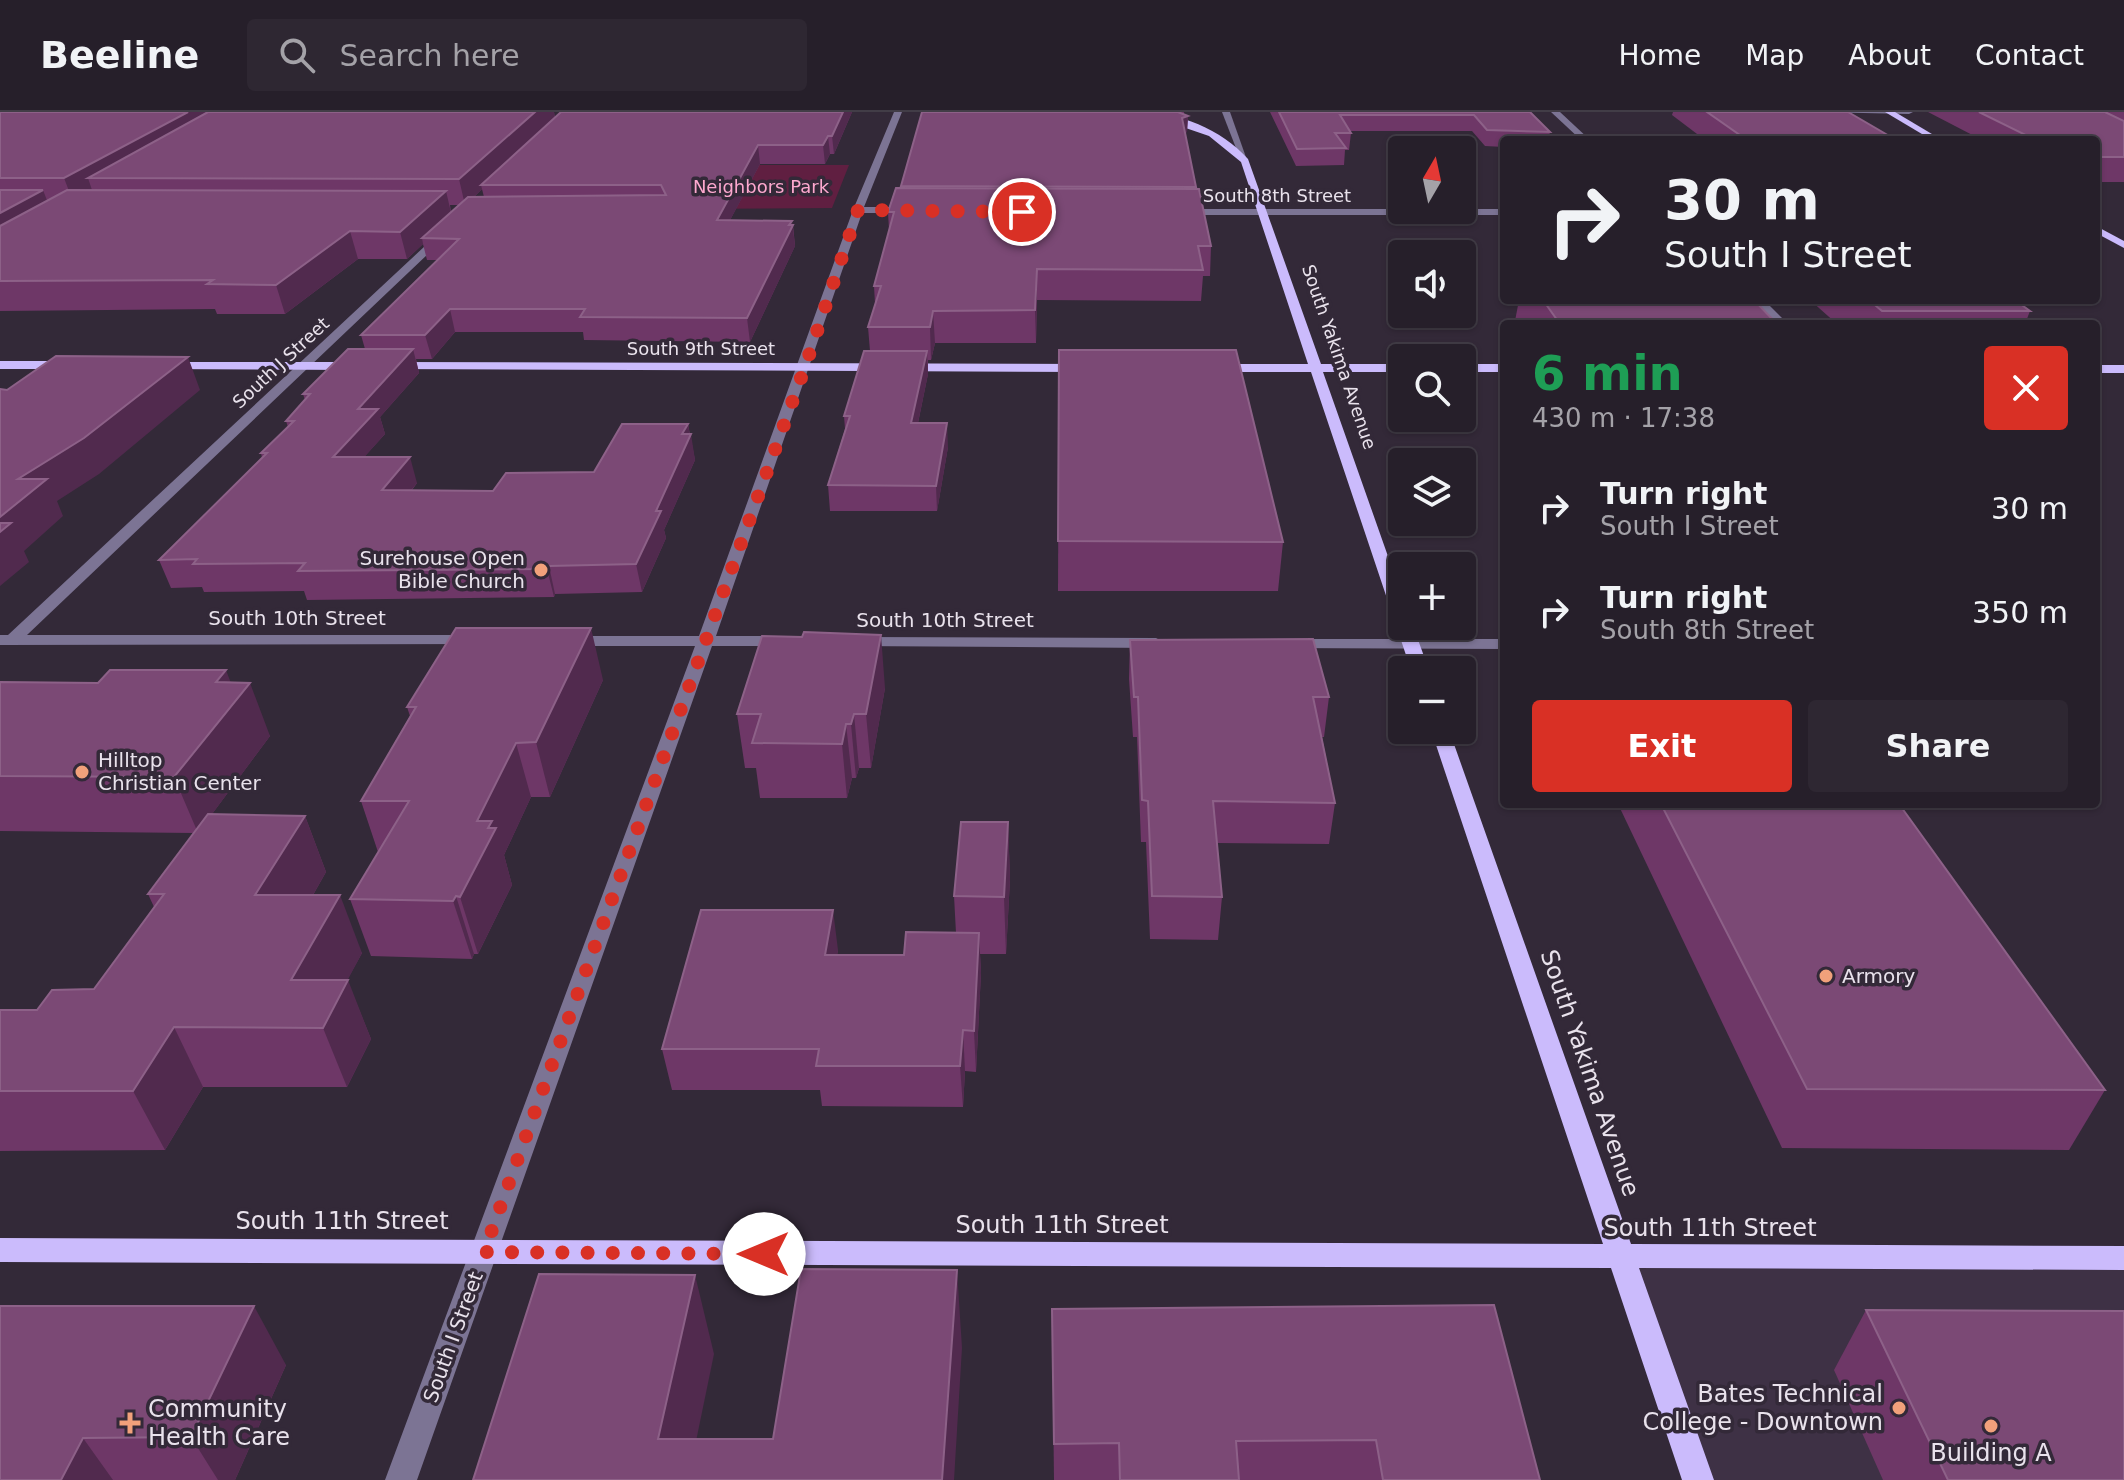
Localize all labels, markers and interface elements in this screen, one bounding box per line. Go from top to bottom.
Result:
search box [247,19,807,91]
text: Beeline [40,33,199,77]
icon: search [275,33,319,77]
text: Search here [339,38,520,73]
text: Home [1618,39,1701,72]
text: Map [1745,39,1804,72]
text: About [1848,39,1931,72]
text: Contact [1975,39,2084,72]
north arrow [1388,136,1476,224]
map controls [1388,136,1476,744]
text: 30 m [1664,167,1820,232]
icon: right [1532,168,1636,272]
park label: Neighbors Park [693,176,830,197]
pin [988,178,1056,246]
street label: South 8th Street [1203,185,1351,206]
icon: arrive [1000,190,1044,234]
text: South I Street [1664,234,1912,275]
button: sound [1388,240,1476,328]
street label: South Yakima Avenue [1298,262,1381,452]
street label: South J Street [228,313,333,413]
street label: South 9th Street [627,338,775,359]
button: search [1388,344,1476,432]
text: 6 min [1532,345,1683,401]
button: close [1984,346,2068,430]
text: 430 m · 17:38 [1532,403,1715,433]
button: layers [1388,448,1476,536]
text: Turn right [1600,476,1767,511]
icon: right [1532,486,1576,530]
text: 30 m [1991,491,2068,526]
text: South I Street [1600,511,1779,541]
place label: Surehouse Open Bible Church [359,546,525,593]
button: + [1388,552,1476,640]
marker: Surehouse Open Bible Church [532,561,550,579]
text: Turn right [1600,580,1767,615]
icon: right [1532,590,1576,634]
text: 350 m [1972,595,2068,630]
street label: South 10th Street [208,606,386,630]
street label: South 10th Street [856,608,1034,632]
text: South 8th Street [1600,615,1814,645]
button: − [1388,656,1476,744]
button: Exit [1532,700,1792,792]
button: Share [1808,700,2068,792]
place label: Hilltop Christian Center [98,748,262,795]
marker: Hilltop Christian Center [73,763,91,781]
street label: South Yakima Avenue [1535,946,1645,1200]
place label: Armory [1842,964,1915,988]
marker: Armory [1817,967,1835,985]
street label: South 11th Street [235,1207,449,1235]
street label: South 11th Street [955,1211,1169,1239]
position arrow [722,1212,806,1296]
street label: South 11th Street [1603,1214,1817,1242]
street label: South I Street [418,1268,488,1406]
place label: Bates Technical College - Downtown [1643,1380,1883,1436]
place label: Community Health Care [148,1395,290,1451]
marker: Bates Technical College - Downtown [1890,1399,1908,1417]
marker: Community Health Care [119,1412,141,1434]
marker: Building A [1982,1417,2000,1435]
place label: Building A [1930,1439,2052,1467]

